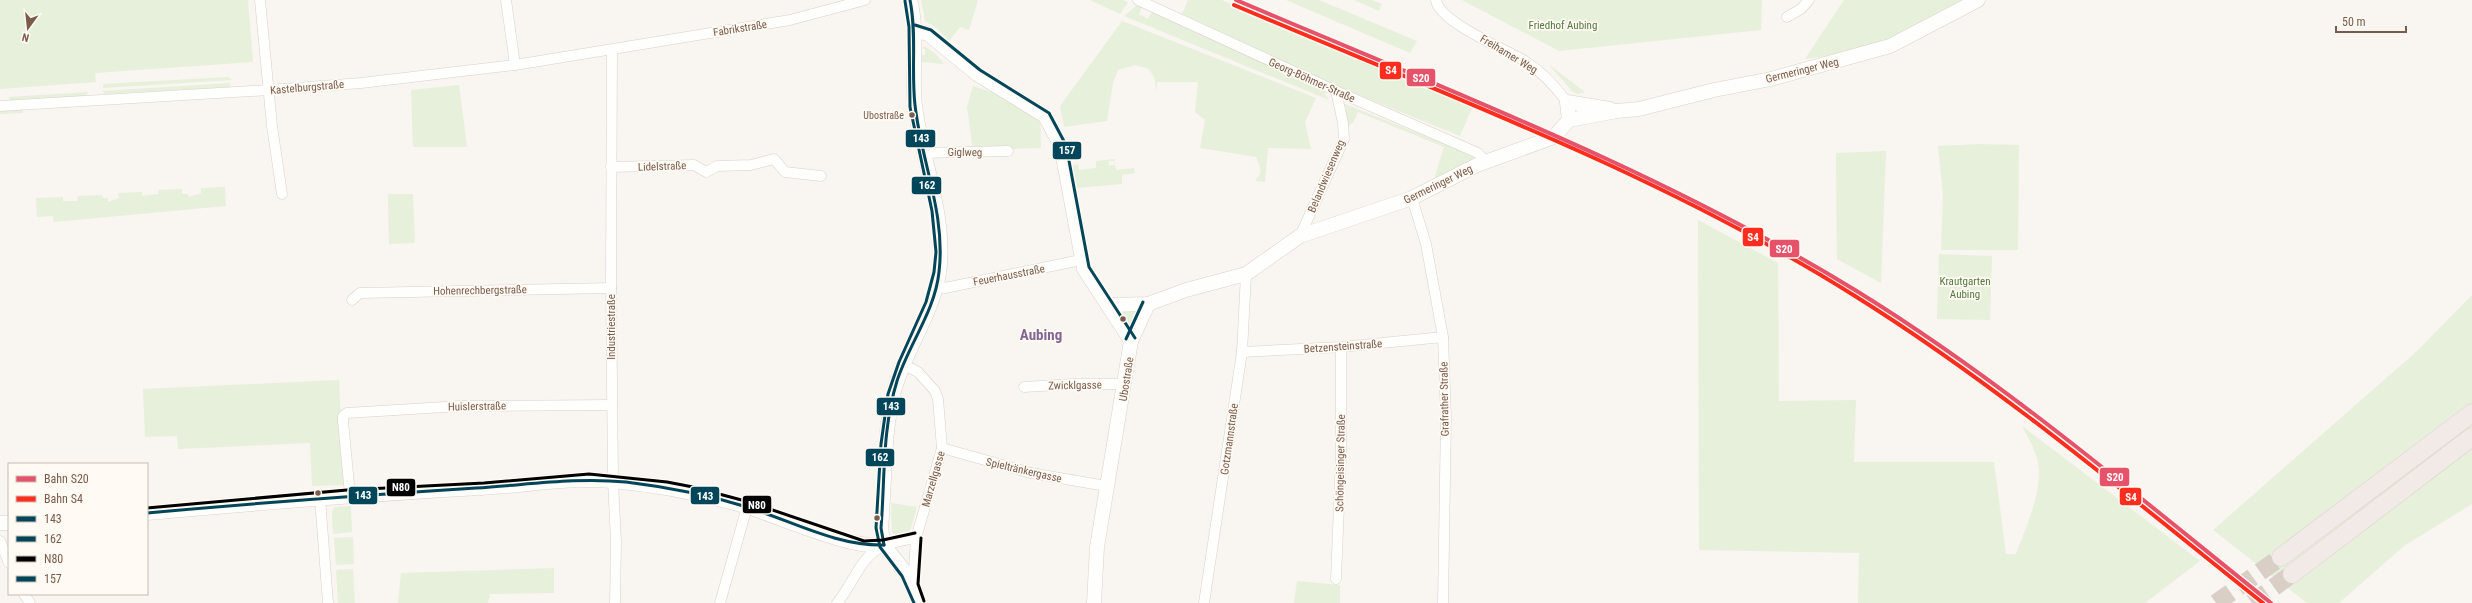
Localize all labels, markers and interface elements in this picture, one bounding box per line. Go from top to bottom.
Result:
north arrow [8,8,48,48]
scale bar [2336,8,2406,34]
text: 50 m [2342,15,2366,29]
street label: Fabrikstraße [712,18,768,39]
park label: Friedhof Aubing [1529,19,1597,32]
text: N [20,30,30,44]
street label: Freihamer Weg [1478,32,1540,77]
street label: Germeringer Weg [1764,55,1840,86]
street label: Georg-Böhmer-Straße [1267,56,1357,105]
line badge: S4 [1379,61,1402,80]
text: S4 [1385,64,1397,77]
line badge: S20 [1406,68,1436,87]
text: S20 [1412,72,1430,85]
street label: Kastelburgstraße [270,78,345,97]
place label: Ubostraße [863,110,904,121]
marker: Ubostraße [907,110,917,120]
line badge: 143 [905,129,936,148]
text: 143 [913,132,930,145]
street label: Belandwiesenweg [1305,138,1348,215]
line badge: 157 [1052,141,1082,160]
text: 157 [1059,144,1076,157]
street label: Giglweg [948,146,982,159]
street label: Lidelstraße [638,159,686,174]
street label: Germeringer Weg [1402,162,1475,207]
line badge: 162 [911,176,942,195]
text: 162 [919,179,936,192]
line badge: S4 [1742,227,1764,247]
text: S4 [1747,231,1759,244]
line badge: S20 [1769,239,1800,258]
text: S20 [1775,243,1793,256]
street label: Feuerhausstraße [972,262,1046,289]
park label: Krautgarten Aubing [1939,275,1991,301]
street label: Hohenrechbergstraße [433,283,527,298]
street label: Industriestraße [605,294,618,360]
unlabelled marker [1118,314,1128,324]
district label: Aubing [1020,326,1062,344]
street label: Betzensteinstraße [1303,337,1383,356]
street label: Ubostraße [1117,356,1136,402]
street label: Grafrather Straße [1437,362,1452,436]
street label: Zwicklgasse [1048,379,1102,392]
line badge: 143 [876,397,906,416]
street label: Huislerstraße [448,399,506,414]
text: 143 [883,400,900,413]
street label: Gotzmannstraße [1218,403,1241,476]
street label: Schöngeisinger Straße [1333,414,1348,512]
line badge: 162 [865,448,895,467]
street label: Marzellgasse [919,450,948,509]
text: 162 [872,451,889,464]
street label: Spieltränkergasse [985,455,1063,486]
legend [8,463,148,595]
line badge: S20 [2099,467,2130,487]
text: S20 [2106,471,2124,484]
text: Bahn S20 [44,472,89,486]
line badge: N80 [386,478,416,497]
text: N80 [392,481,410,494]
line badge: 143 [348,486,378,505]
line badge: 143 [690,486,720,505]
line badge: S4 [2119,487,2142,506]
unlabelled marker [313,488,323,498]
text: 143 [355,489,372,502]
text: 143 [697,490,714,503]
text: S4 [2125,491,2137,504]
text: Bahn S4 [44,492,83,506]
line badge: N80 [742,495,772,514]
text: N80 [748,499,766,512]
text: 143 [44,512,62,526]
unlabelled marker [872,513,882,523]
text: 162 [44,532,62,546]
text: N80 [44,552,63,566]
text: 157 [44,572,62,586]

